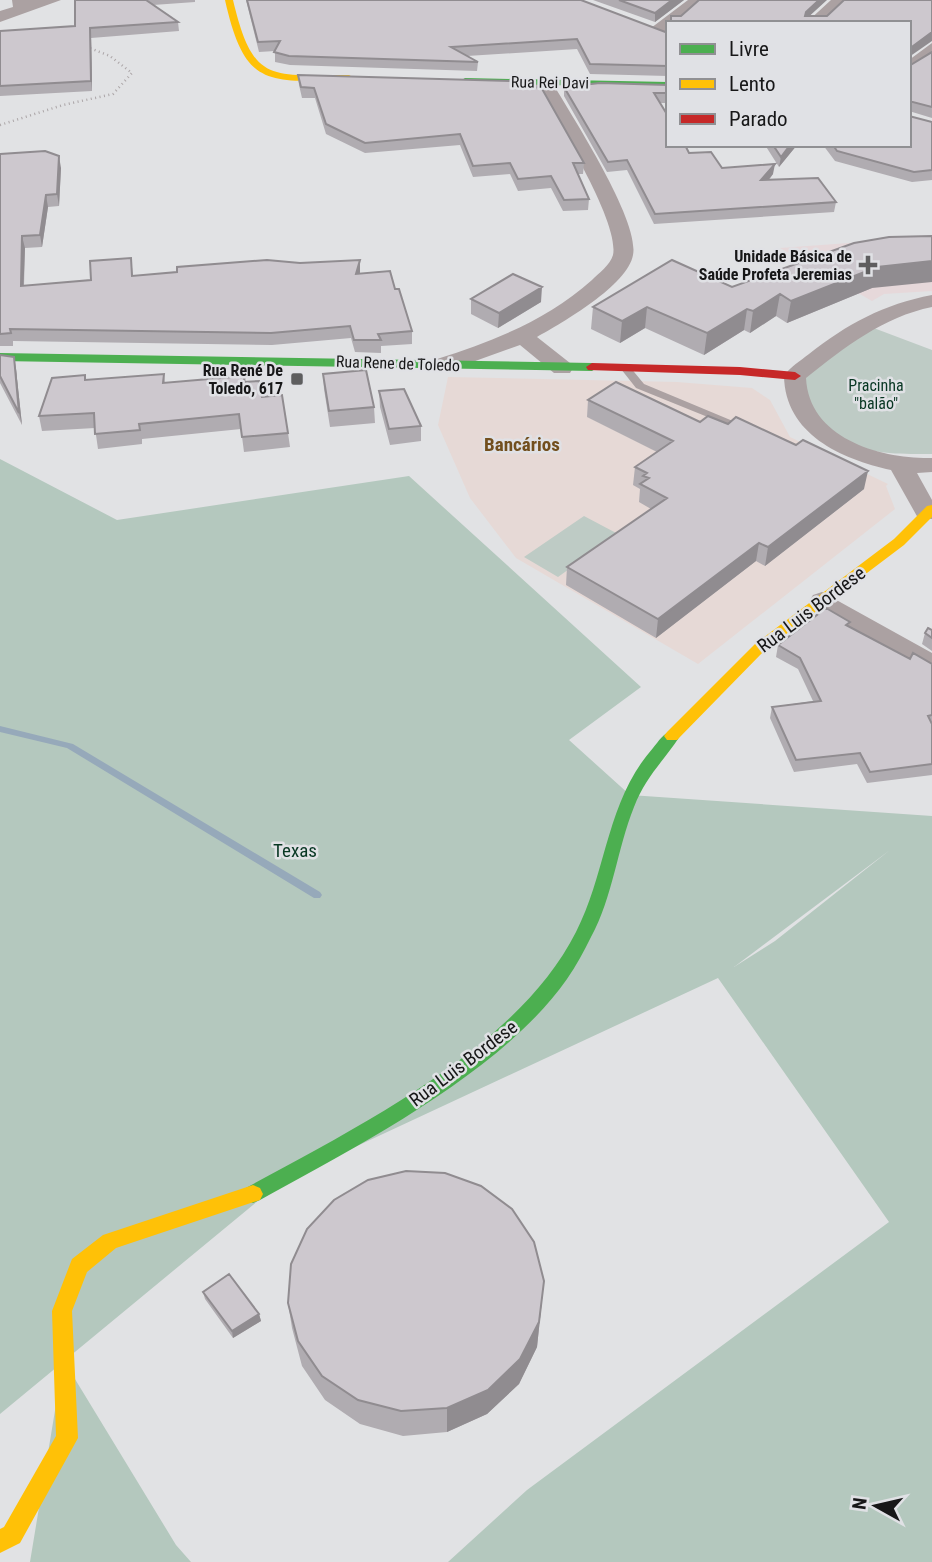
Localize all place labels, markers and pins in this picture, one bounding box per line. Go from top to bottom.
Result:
place label: Unidade Básica de Saúde Profeta Jeremias [699,247,852,284]
marker: Unidade Básica de Saúde Profeta Jeremias [858,255,878,275]
place label: Rua René De Toledo, 617 [203,361,283,398]
marker: Rua René De Toledo, 617 [289,371,305,387]

